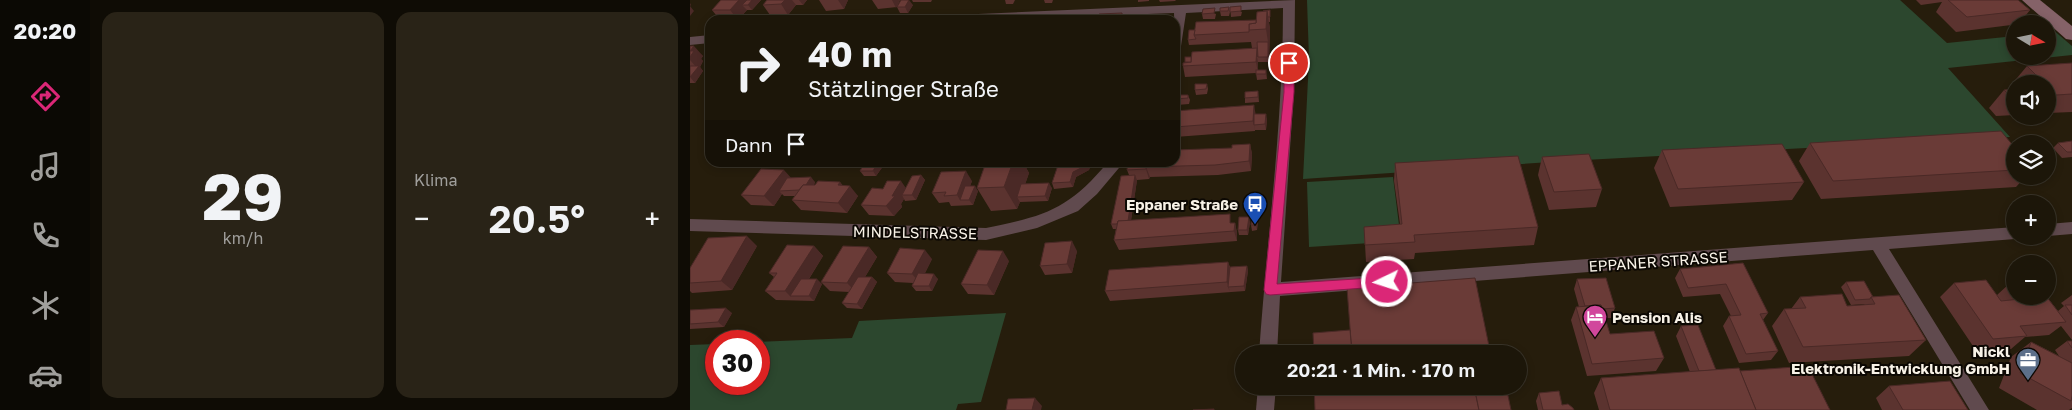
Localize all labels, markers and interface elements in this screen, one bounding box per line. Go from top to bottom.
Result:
north arrow [2006,15,2056,65]
map controls [2006,15,2056,305]
text: 20:20 [14,17,76,44]
text: 40 m [808,33,892,75]
icon: right [725,35,790,100]
pin [1268,42,1310,84]
icon: arrive [1275,49,1303,77]
text: Stätzlinger Straße [808,75,999,102]
button: sound [2006,75,2056,125]
icon: directions [28,79,63,114]
icon: arrive [782,130,810,158]
text: Dann [725,133,772,156]
button: layers [2006,135,2056,185]
icon: music [28,149,63,184]
text: 29 [203,156,283,234]
text: Klima [414,170,458,190]
bus stop icon: Eppaner Straße [1242,191,1268,225]
place label: Eppaner Straße [1126,195,1238,213]
button: + [2006,195,2056,245]
text: 20.5° [489,196,585,241]
text: − [414,202,429,235]
text: + [645,202,660,235]
icon: phone [28,218,63,253]
street label: MINDELSTRASSE [853,222,977,242]
text: km/h [223,228,263,248]
street label: EPPANER STRASSE [1588,247,1728,275]
position arrow [1360,255,1412,307]
button: − [2006,255,2056,305]
icon: climate [28,288,63,323]
hotel icon: Pension Alis [1582,304,1608,338]
place label: Pension Alis [1612,308,1702,326]
speed limit sign: 30 [705,330,770,395]
place label: Nickl Elektronik-Entwicklung GmbH [1791,342,2010,377]
office icon: Nickl Elektronik-Entwicklung GmbH [2015,347,2041,381]
icon: car [28,358,63,393]
text: 20:21 · 1 Min. · 170 m [1287,358,1475,381]

